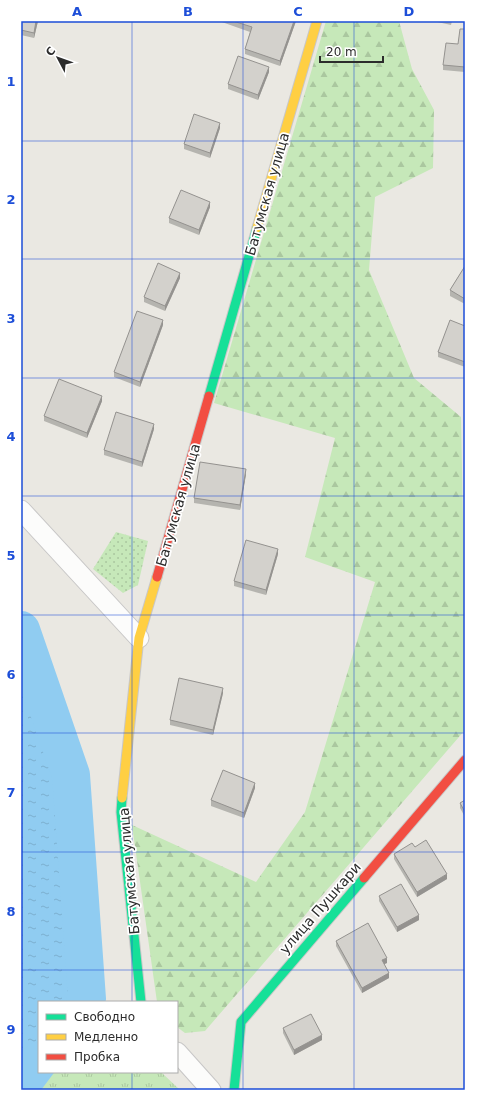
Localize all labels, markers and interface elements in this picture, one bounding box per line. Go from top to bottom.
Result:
text: A [72,4,82,19]
text: B [183,4,193,19]
text: C [293,4,303,19]
text: D [404,4,415,19]
north arrow [38,38,78,78]
scale bar [320,38,383,64]
text: С [43,44,58,59]
text: 20 m [326,45,357,59]
text: 1 [6,74,16,89]
street label: Батумская улица [242,131,292,257]
text: 2 [6,192,16,207]
text: 3 [6,311,16,326]
text: 4 [6,429,16,444]
street label: Батумская улица [153,442,203,568]
text: 5 [6,548,16,563]
text: 6 [6,667,16,682]
text: 7 [6,785,16,800]
street label: Батумская улица [115,807,143,935]
street label: улица Пушкари [276,859,364,957]
text: 8 [6,904,16,919]
legend [38,1001,178,1073]
text: Свободно [74,1010,135,1024]
text: 9 [6,1022,16,1037]
text: Медленно [74,1030,138,1044]
text: Пробка [74,1050,120,1064]

